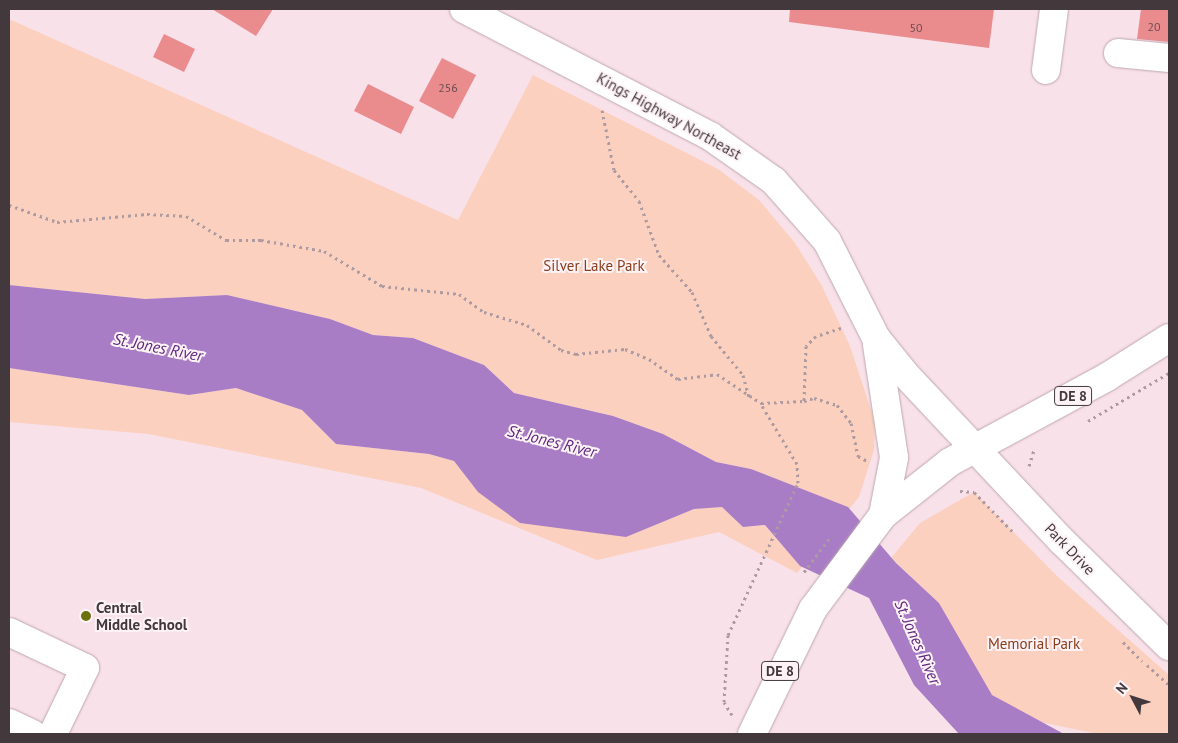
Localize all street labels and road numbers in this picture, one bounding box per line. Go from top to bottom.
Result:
street label: Kings Highway Northeast [593,69,745,163]
road number: DE 8 [1053,384,1093,408]
street label: Park Drive [1041,519,1099,579]
road number: DE 8 [760,659,800,682]

